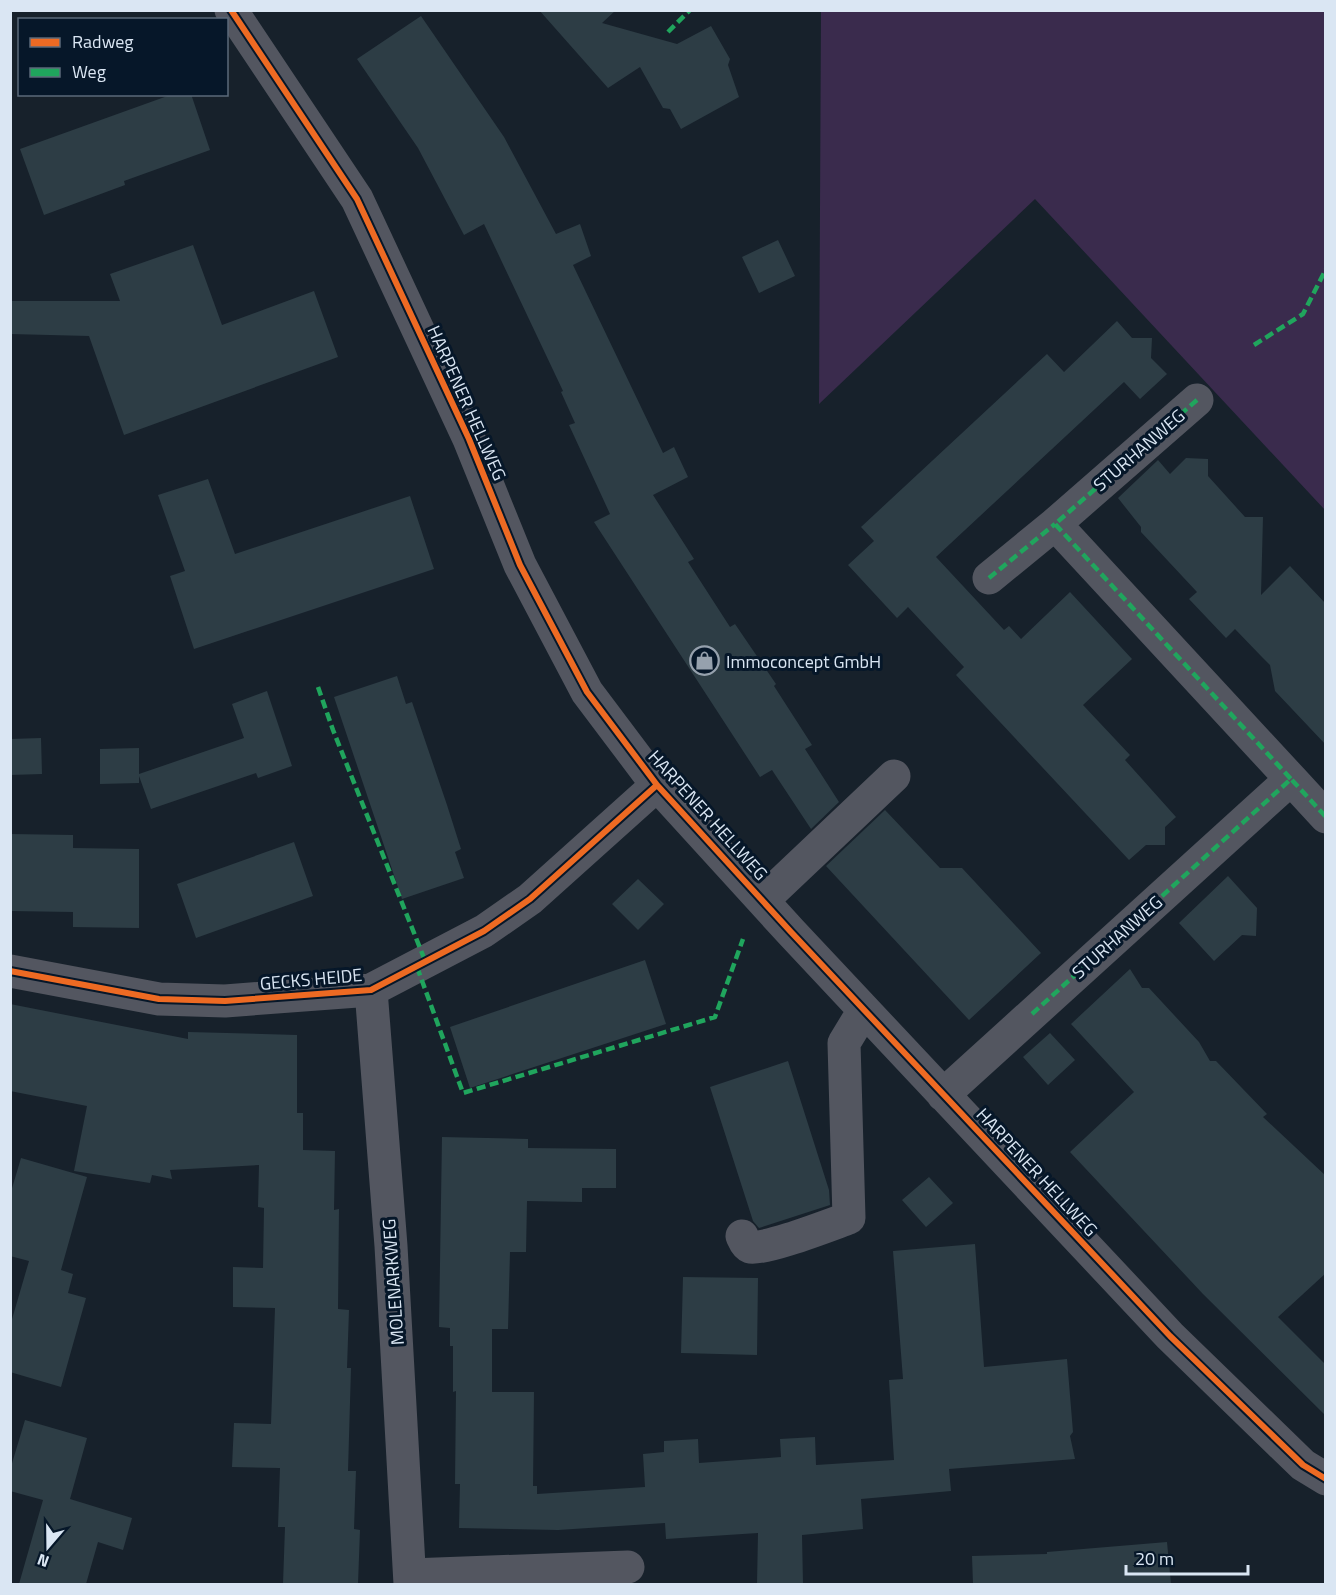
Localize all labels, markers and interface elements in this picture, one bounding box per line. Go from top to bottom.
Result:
legend [18,18,228,96]
text: Radweg [72,28,134,55]
text: Weg [72,58,106,85]
street label: HARPENER HELLWEG [421,321,513,485]
street label: STURHANWEG [1087,402,1191,498]
shop icon: Immoconcept GmbH [689,645,721,677]
place label: Immoconcept GmbH [726,648,881,675]
street label: HARPENER HELLWEG [642,744,774,886]
street label: STURHANWEG [1066,889,1168,985]
street label: GECKS HEIDE [259,961,363,997]
street label: HARPENER HELLWEG [970,1102,1104,1242]
street label: MOLENARKWEG [375,1218,411,1346]
north arrow [18,1517,78,1577]
scale bar [1126,1538,1248,1576]
text: 20 m [1135,1545,1174,1572]
text: N [34,1548,52,1574]

